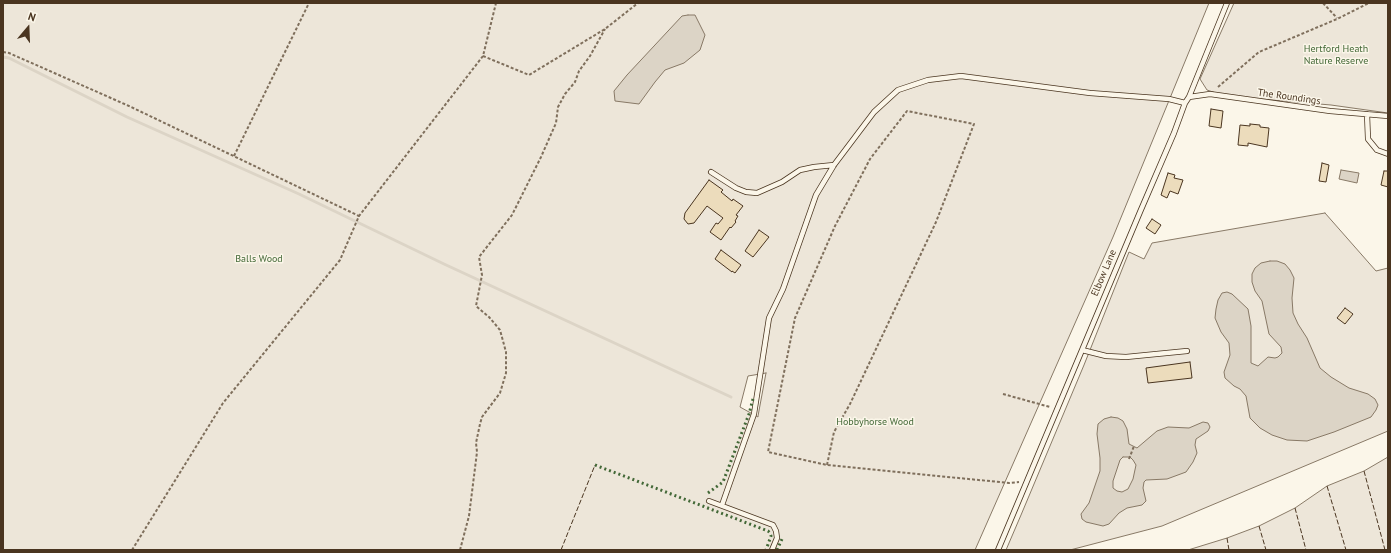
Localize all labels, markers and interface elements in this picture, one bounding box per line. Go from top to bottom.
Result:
north arrow [8,8,48,48]
text: N [26,9,38,24]
park label: Hertford Heath Nature Reserve [1304,43,1368,66]
street label: The Roundings [1257,87,1321,107]
street label: Elbow Lane [1089,248,1119,298]
park label: Balls Wood [235,253,283,265]
park label: Hobbyhorse Wood [836,416,914,428]

